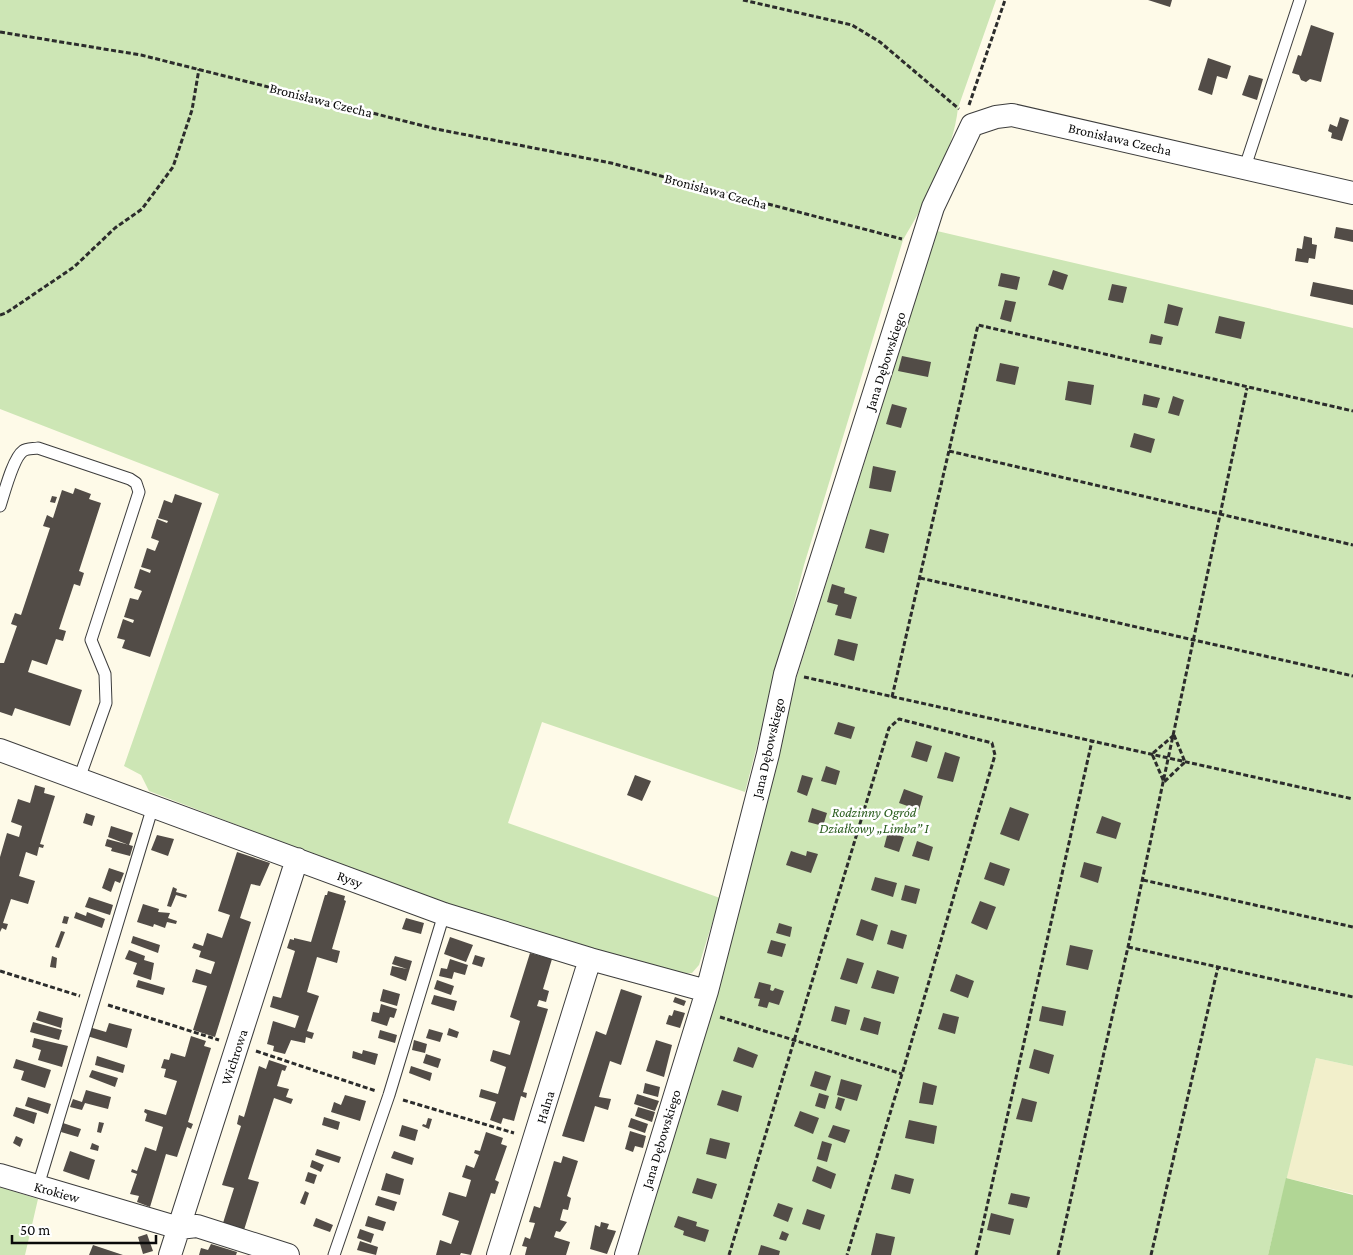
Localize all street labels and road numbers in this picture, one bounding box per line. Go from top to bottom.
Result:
street label: Bronisława Czecha [268,79,375,121]
street label: Bronisława Czecha [1067,119,1174,159]
street label: Bronisława Czecha [663,170,769,213]
street label: Jana Dębowskiego [861,310,908,414]
street label: Jana Dębowskiego [748,696,787,802]
street label: Rysy [335,867,365,891]
street label: Wichrowa [217,1027,251,1087]
street label: Halna [532,1088,558,1125]
street label: Jana Dębowskiego [638,1088,684,1192]
street label: Krokiew [32,1178,82,1206]

